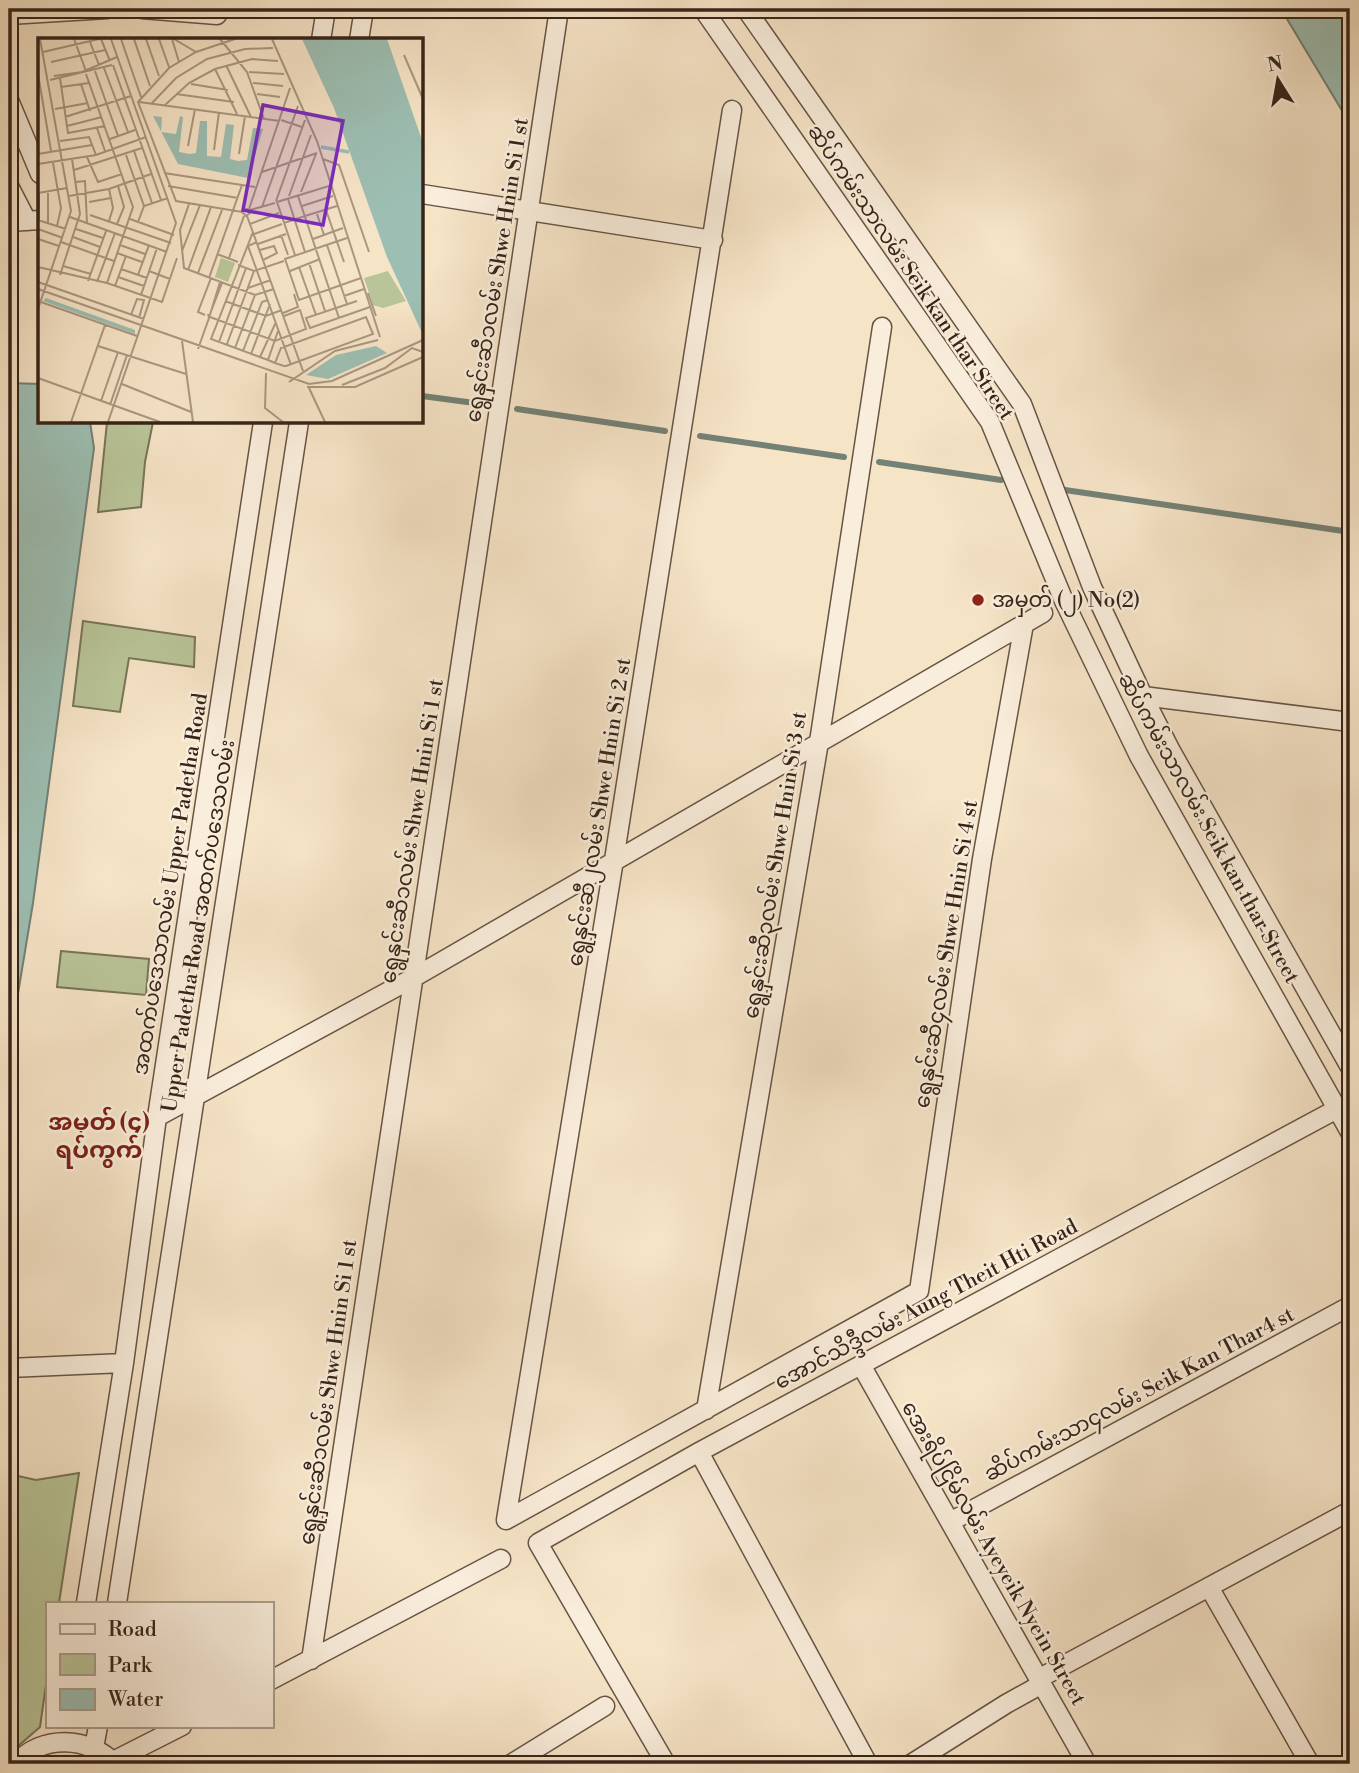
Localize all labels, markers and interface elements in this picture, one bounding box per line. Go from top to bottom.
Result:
inset map [38,38,424,424]
north arrow [1244,46,1314,116]
text: N [1265,51,1285,78]
street label: ရွေနှင်းဆီ၁လမ်း Shwe Hnin Si 1 st [457,115,538,425]
street label: ဆိပ်ကမ်းသာလမ်း Seik kan thar Street [801,118,1023,426]
place label: အမှတ် (၂) No(2) [992,584,1140,617]
marker: အမှတ် (၂) No(2) [970,592,986,608]
street label: ရွေနှင်းဆီ၂လမ်း Shwe Hnin Si 2 st [559,655,640,969]
street label: ဆိပ်ကမ်းသာလမ်း Seik kan thar Street [1112,667,1308,989]
street label: ရွေနှင်းဆီ၁လမ်း Shwe Hnin Si 1 st [372,676,453,986]
street label: အထက်ပဒေသာလမ်း Upper Padetha Road [124,690,214,1077]
street label: ရွေနှင်းဆီ၃လမ်း Shwe Hnin Si 3 st [735,709,816,1021]
street label: Upper Padetha Road အထက်ပဒေသလမ်း [153,737,241,1114]
street label: ရွေနှင်းဆီ၄လမ်း Shwe Hnin Si 4 st [906,797,987,1110]
district label: အမှတ် (၄) ရပ်ကွက် [48,1106,150,1169]
street label: အောင်သိဒ္ဒီလမ်း Aung Theit Hti Road [769,1210,1084,1399]
street label: ရွေနှင်းဆီ၁လမ်း Shwe Hnin Si 1 st [291,1237,366,1547]
street label: ဆိပ်ကမ်းသာ၄လမ်း Seik Kan Thar4 st [978,1298,1301,1491]
street label: အေးရိပ်ငြိမ်လမ်း Ayeyeik Nyein Street [893,1395,1095,1712]
legend [46,1602,273,1728]
text: Road [108,1617,157,1643]
text: Park [108,1653,153,1679]
text: Water [107,1687,163,1713]

